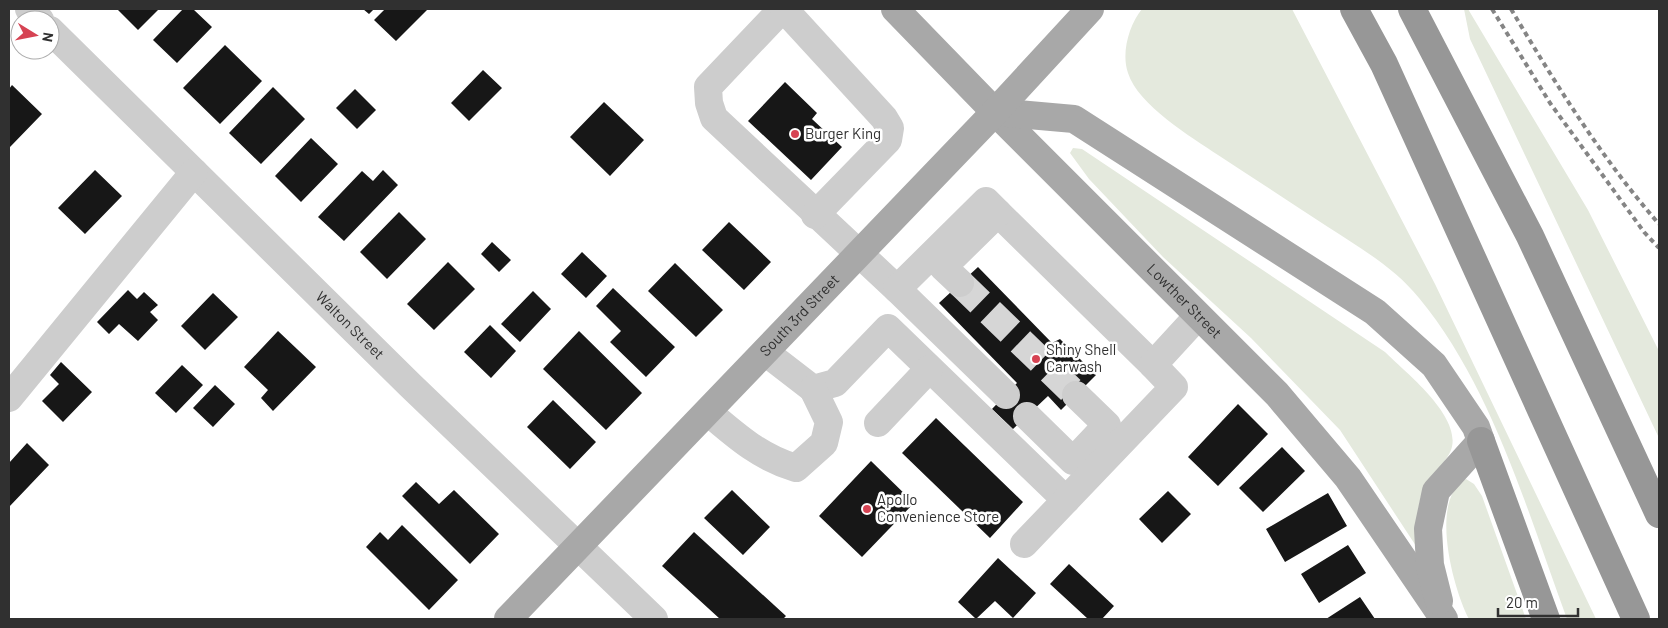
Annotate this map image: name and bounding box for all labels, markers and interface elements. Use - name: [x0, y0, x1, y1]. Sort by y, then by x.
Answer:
- north arrow: [10, 10, 60, 60]
- text: N: [39, 31, 57, 43]
- place label: Burger King: [805, 124, 881, 142]
- marker: Burger King: [789, 128, 801, 140]
- street label: Lowther Street: [1144, 259, 1226, 341]
- street label: South 3rd Street: [755, 270, 842, 359]
- street label: Walton Street: [312, 287, 389, 363]
- place label: Shiny Shell Carwash: [1046, 340, 1116, 375]
- marker: Shiny Shell Carwash: [1030, 353, 1042, 365]
- place label: Apollo Convenience Store: [877, 490, 999, 525]
- marker: Apollo Convenience Store: [861, 503, 873, 515]
- scale bar: [1498, 586, 1578, 618]
- text: 20 m: [1506, 593, 1538, 611]

